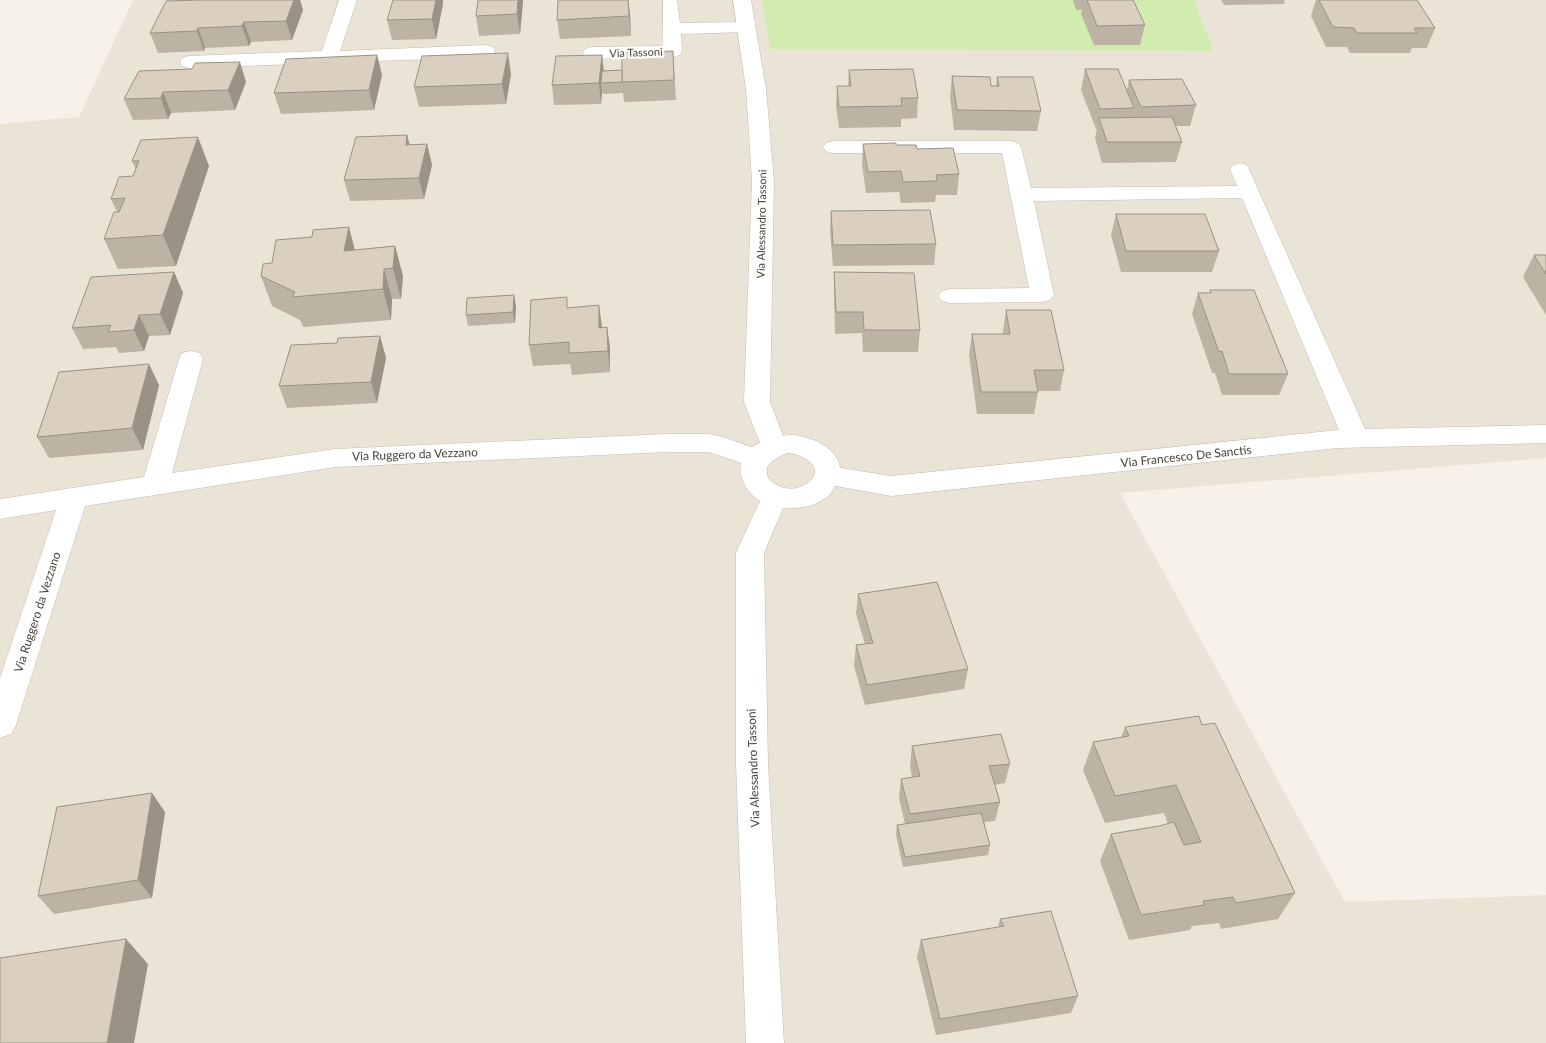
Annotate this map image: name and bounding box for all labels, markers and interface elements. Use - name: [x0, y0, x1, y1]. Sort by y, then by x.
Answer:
- street label: Via Tassoni: [609, 45, 663, 59]
- street label: Via Alessandro Tassoni: [754, 169, 768, 279]
- street label: Via Francesco De Sanctis: [1120, 442, 1252, 470]
- street label: Via Ruggero da Vezzano: [352, 444, 478, 464]
- street label: Via Ruggero da Vezzano: [10, 550, 64, 674]
- street label: Via Alessandro Tassoni: [743, 708, 763, 828]

